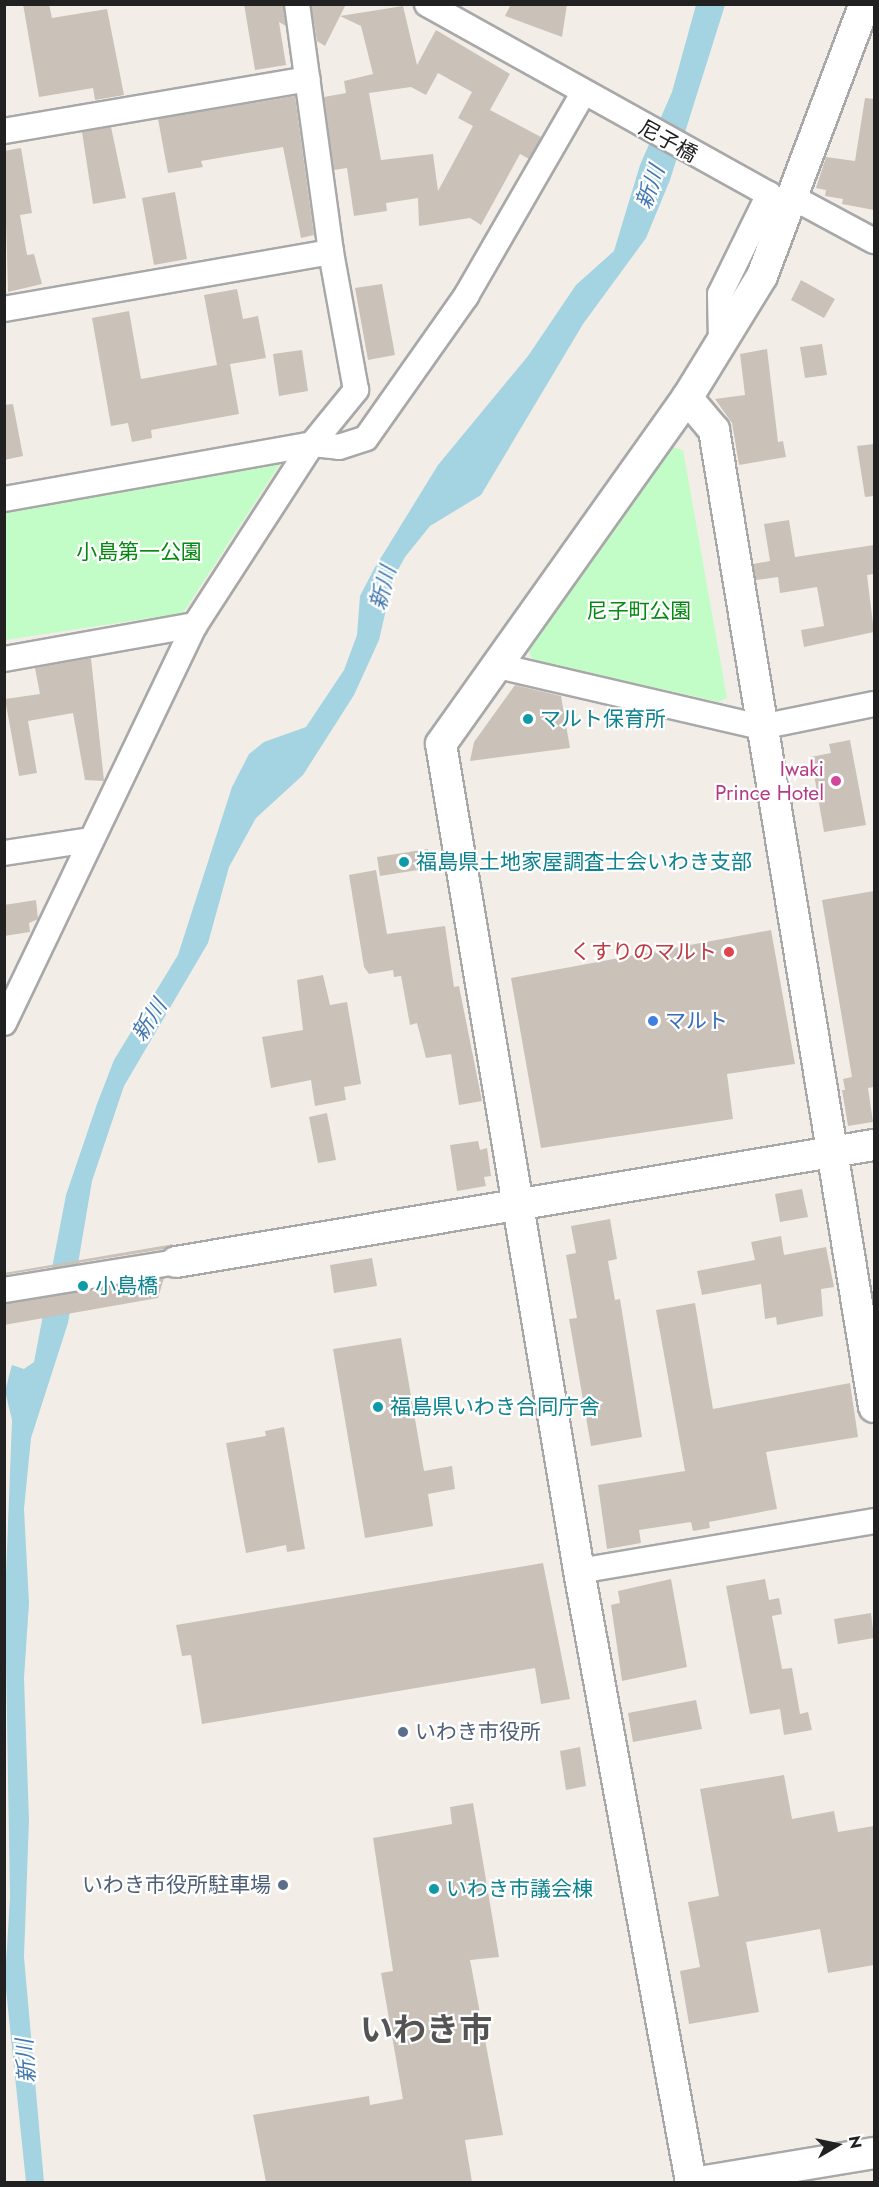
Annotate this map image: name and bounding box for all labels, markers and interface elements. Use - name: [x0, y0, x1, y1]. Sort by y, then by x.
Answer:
- street label: 尼子橋: [634, 115, 702, 167]
- water label: 新川: [630, 162, 670, 212]
- park label: 小島第一公園: [76, 539, 202, 565]
- water label: 新川: [365, 563, 401, 613]
- park label: 尼子町公園: [587, 598, 691, 624]
- place label: マルト保育所: [540, 706, 666, 732]
- marker: マルト保育所: [521, 712, 535, 726]
- place label: Iwaki Prince Hotel: [715, 756, 824, 806]
- marker: Iwaki Prince Hotel: [829, 774, 843, 788]
- place label: 福島県土地家屋調査士会いわき支部: [416, 849, 752, 875]
- marker: 福島県土地家屋調査士会いわき支部: [397, 855, 411, 869]
- place label: くすりのマルト: [570, 939, 717, 965]
- marker: くすりのマルト: [722, 945, 736, 959]
- water label: 新川: [126, 994, 172, 1046]
- place label: マルト: [665, 1008, 728, 1034]
- marker: マルト: [646, 1014, 660, 1028]
- place label: 小島橋: [95, 1273, 158, 1299]
- marker: 小島橋: [76, 1279, 90, 1293]
- place label: 福島県いわき合同庁舎: [390, 1394, 600, 1420]
- marker: 福島県いわき合同庁舎: [371, 1400, 385, 1414]
- place label: いわき市役所: [415, 1719, 541, 1745]
- marker: いわき市役所: [396, 1725, 410, 1739]
- place label: いわき市役所駐車場: [82, 1872, 271, 1898]
- place label: いわき市議会棟: [446, 1876, 593, 1902]
- marker: いわき市役所駐車場: [276, 1878, 290, 1892]
- marker: いわき市議会棟: [427, 1882, 441, 1896]
- district label: いわき市: [360, 2010, 492, 2050]
- water label: 新川: [11, 2038, 41, 2084]
- north arrow: [807, 2115, 867, 2175]
- text: N: [843, 2134, 868, 2150]

